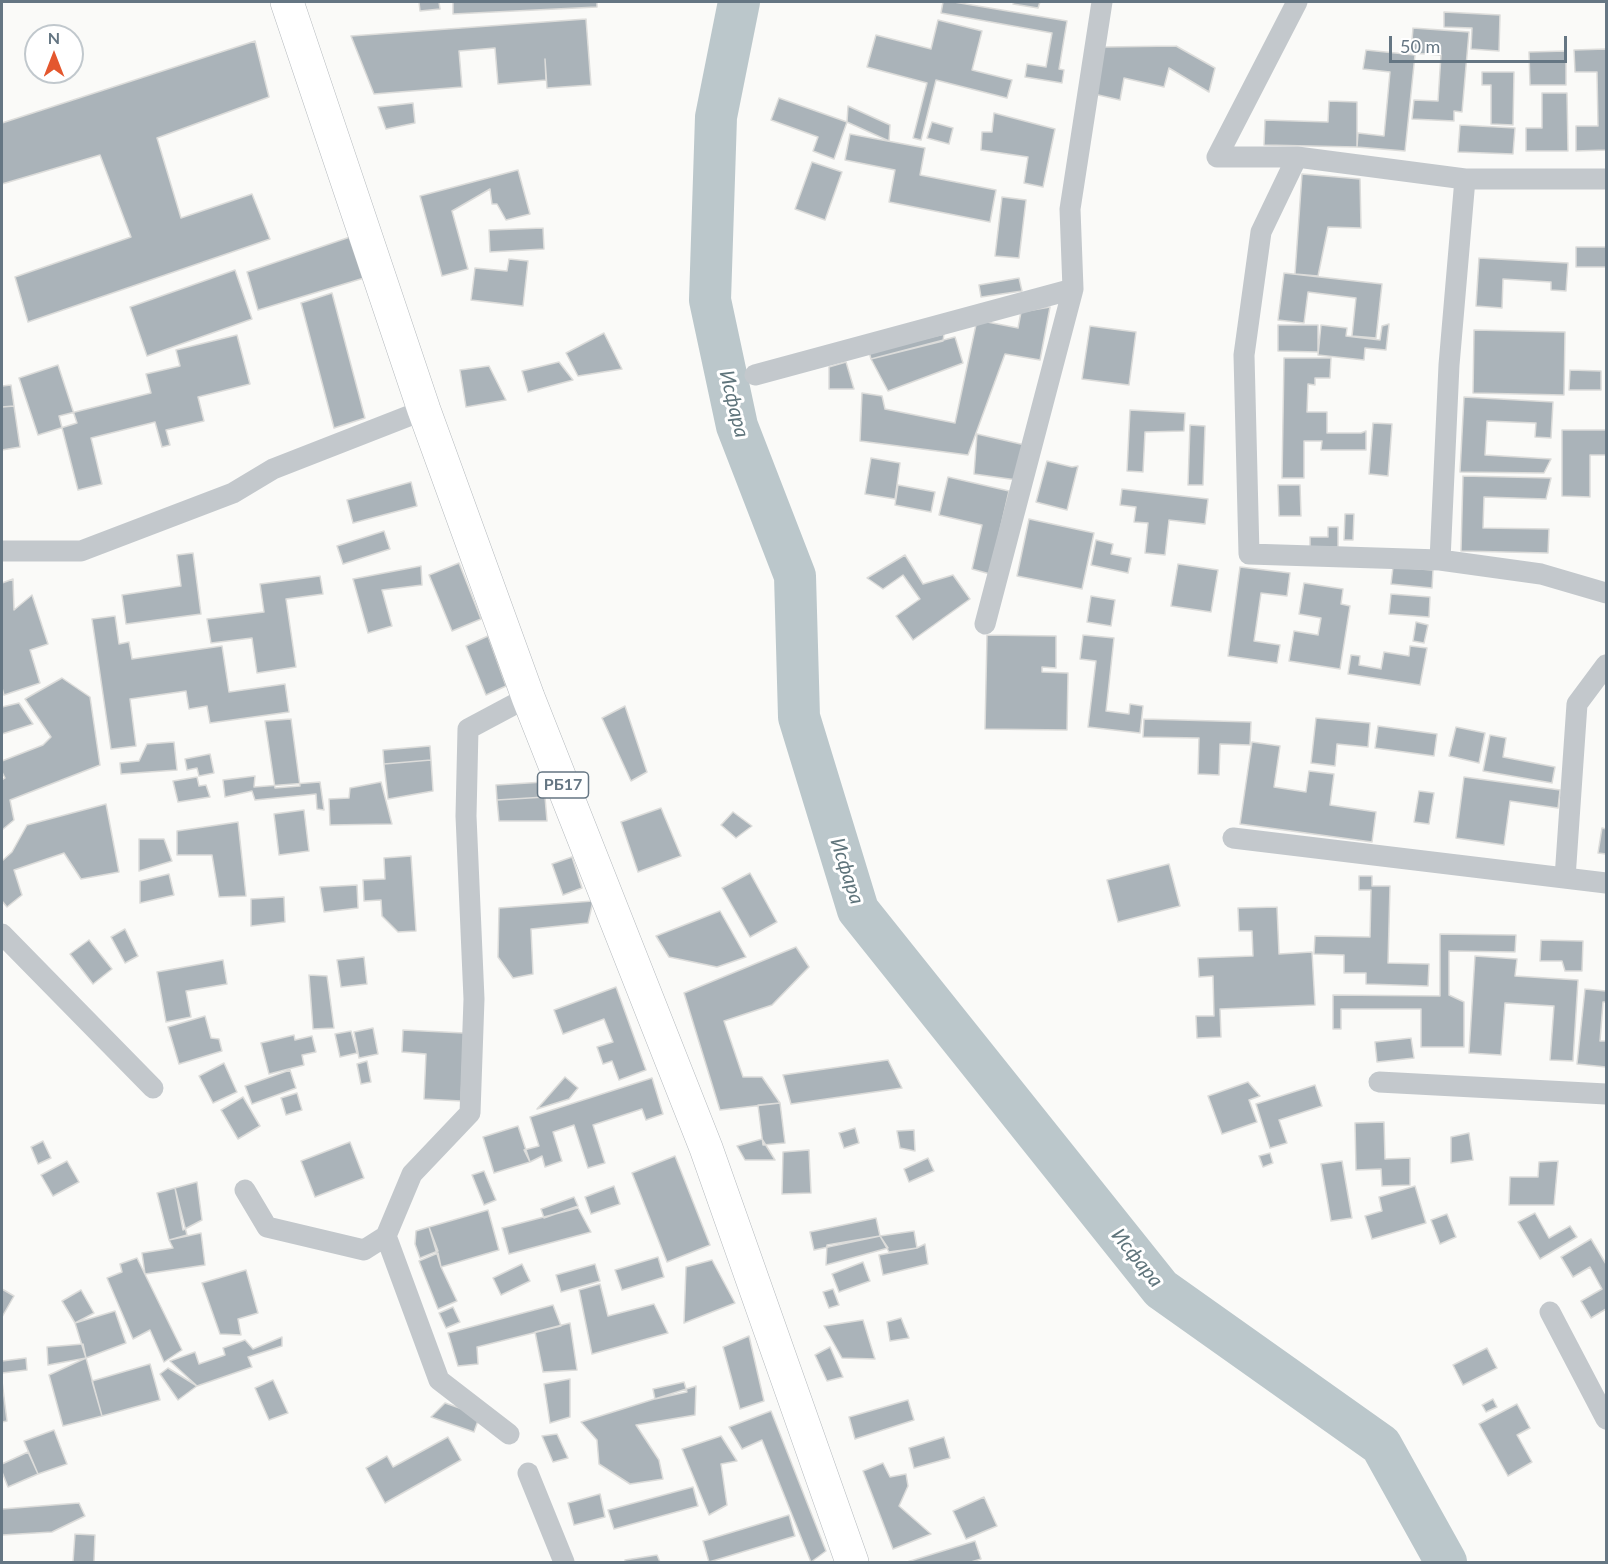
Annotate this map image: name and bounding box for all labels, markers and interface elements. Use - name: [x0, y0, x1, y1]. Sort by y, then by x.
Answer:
- north arrow: [24, 24, 84, 84]
- scale bar: [1392, 24, 1570, 62]
- text: N: [48, 28, 60, 47]
- text: 50 m: [1400, 35, 1440, 57]
- water label: Исфара: [714, 368, 754, 440]
- road number: РБ17: [538, 772, 588, 798]
- water label: Исфара: [825, 835, 869, 907]
- water label: Исфара: [1106, 1224, 1168, 1292]

